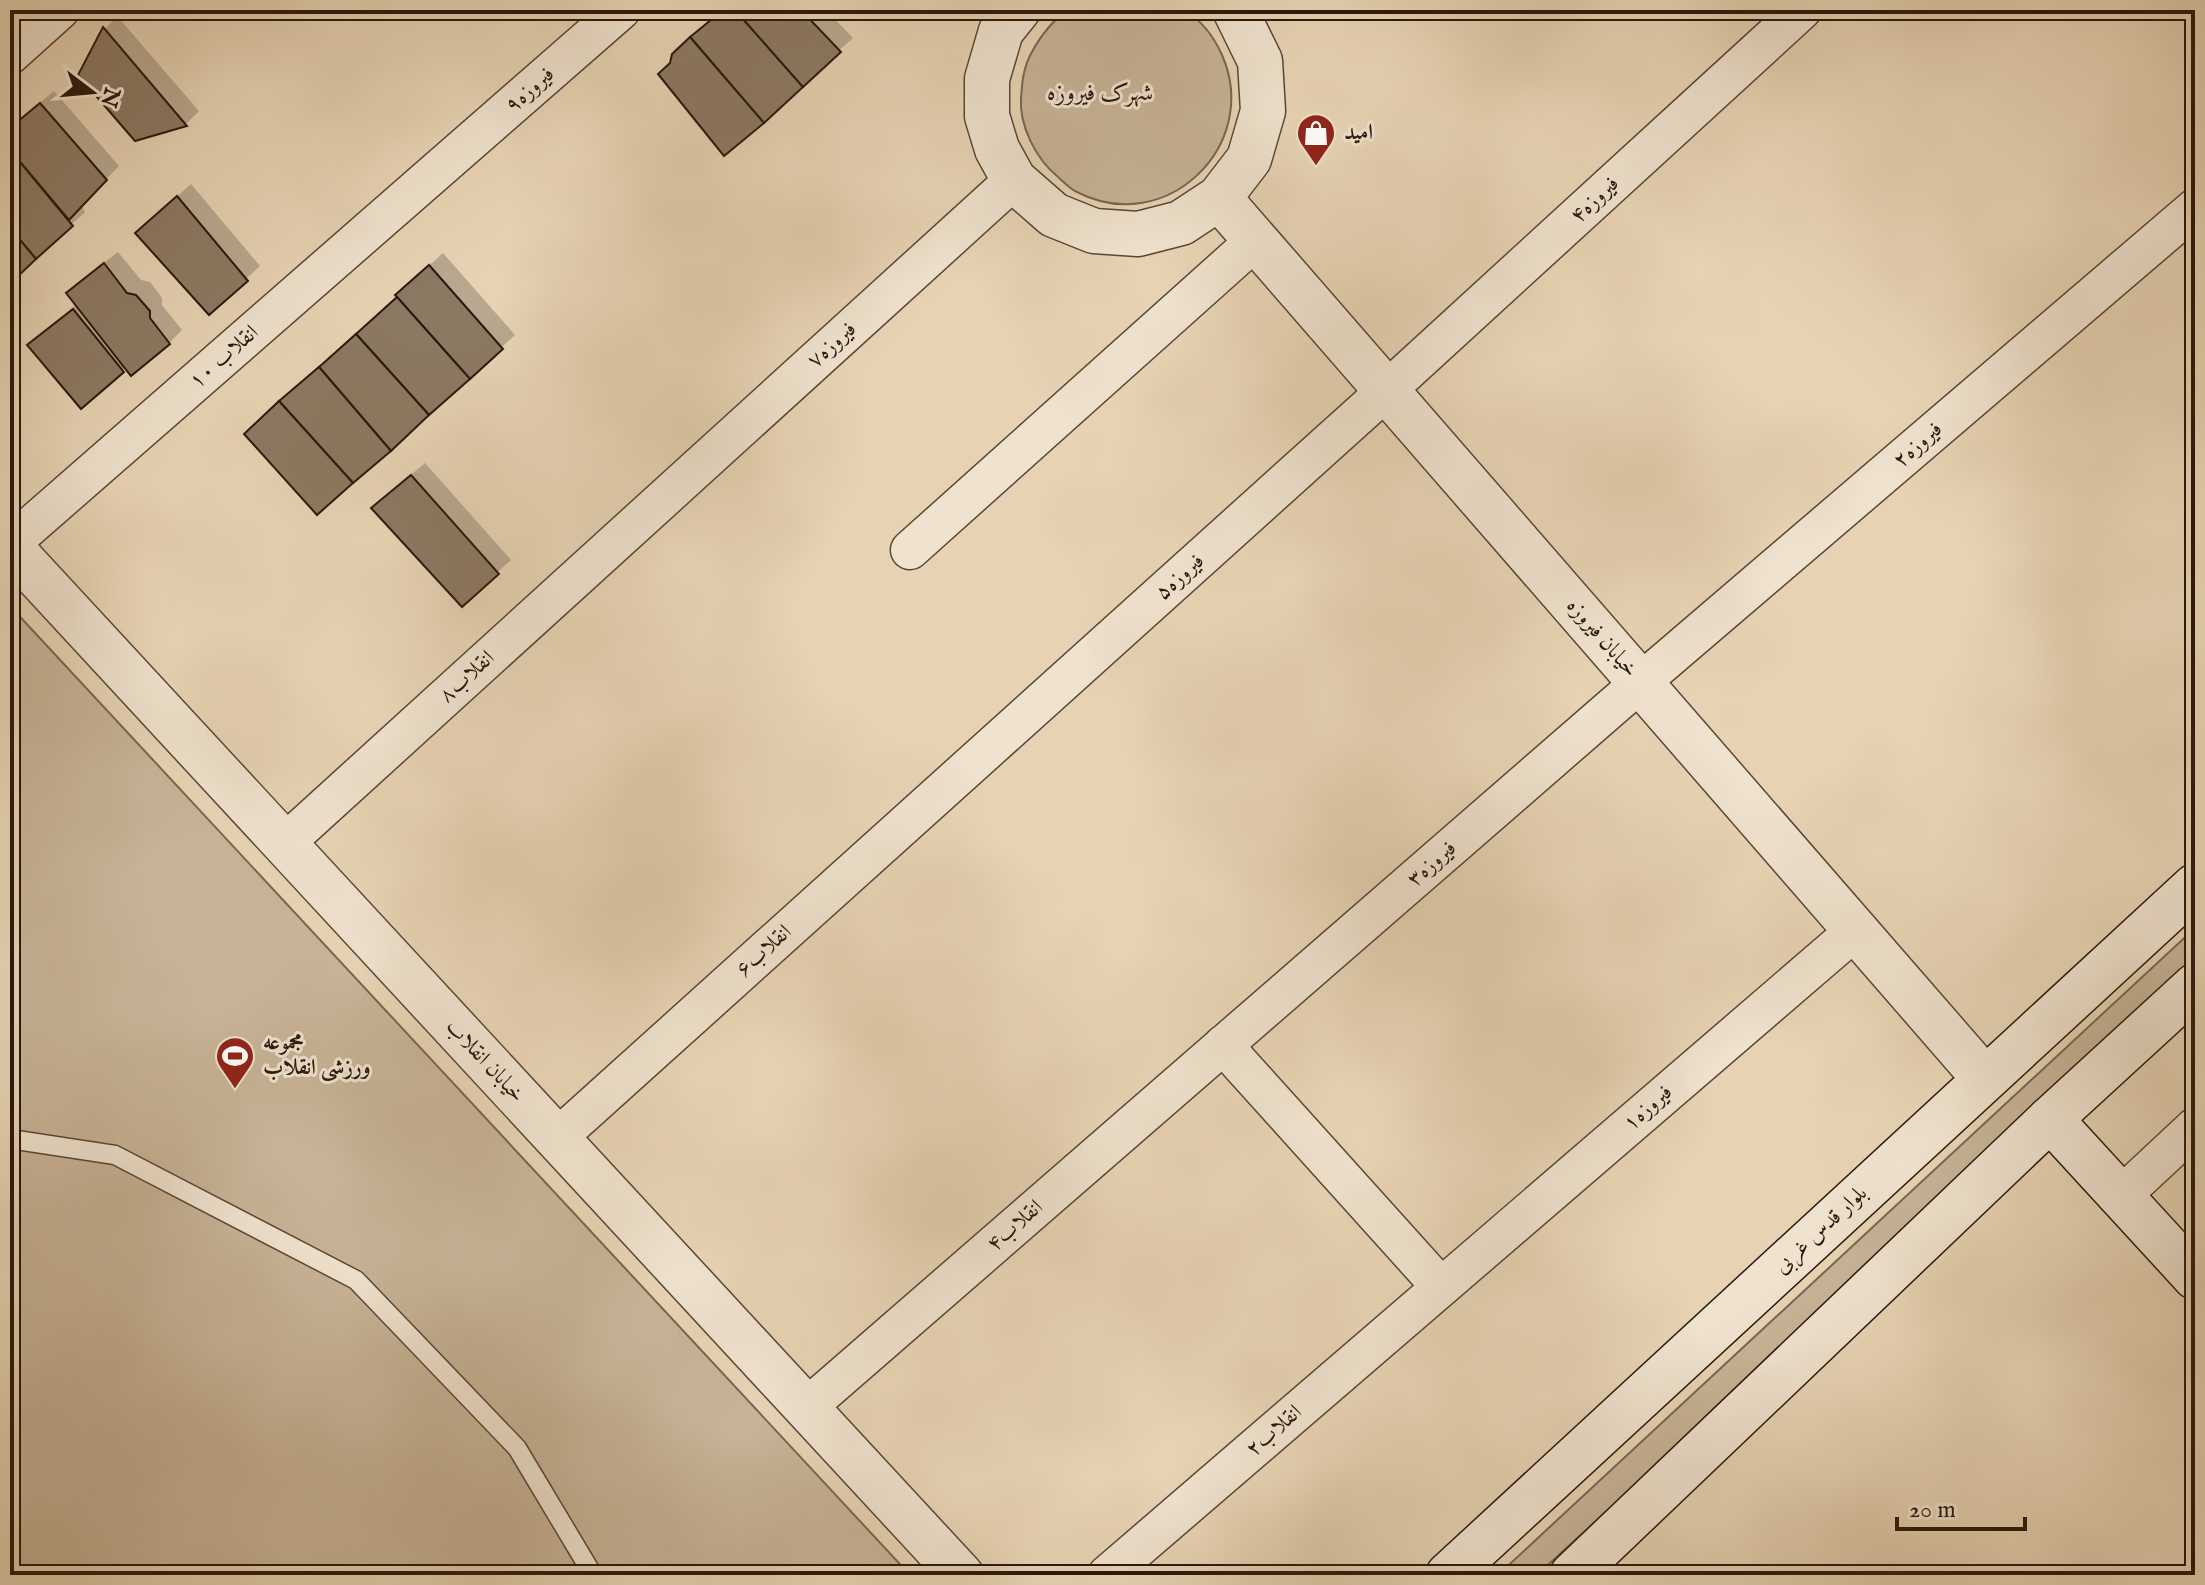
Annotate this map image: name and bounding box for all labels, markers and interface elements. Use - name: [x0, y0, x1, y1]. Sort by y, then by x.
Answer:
- north arrow: [52, 52, 132, 132]
- street label: فیروزه۹: [499, 61, 561, 119]
- district label: شهرک فیروزه: [1047, 78, 1153, 109]
- text: N: [93, 83, 126, 110]
- shop icon: امید: [1295, 112, 1337, 167]
- place label: امید: [1344, 119, 1373, 147]
- street label: فیروزه۴: [1565, 170, 1625, 230]
- street label: فیروزه۷: [801, 315, 863, 375]
- street label: انقلاب ۱۰: [183, 319, 265, 395]
- street label: فیروزه۲: [1887, 416, 1949, 474]
- street label: فیروزه۵: [1149, 547, 1211, 607]
- street label: خیابان فیروزه: [1560, 593, 1644, 683]
- street label: انقلاب۸: [433, 645, 501, 709]
- street label: فیروزه۳: [1401, 835, 1463, 893]
- street label: انقلاب۶: [730, 919, 798, 983]
- street label: خیابان انقلاب: [439, 1013, 531, 1109]
- place label: مجموعه ورزشی انقلاب: [263, 1029, 371, 1082]
- sports icon: مجموعه ورزشی انقلاب: [214, 1035, 256, 1090]
- street label: فیروزه۱: [1617, 1079, 1679, 1137]
- street label: بلوار قدس غربی: [1768, 1180, 1874, 1281]
- street label: انقلاب۴: [981, 1194, 1049, 1258]
- street label: انقلاب۲: [1240, 1399, 1308, 1463]
- scale bar: [1897, 1481, 2025, 1531]
- text: 20 m: [1909, 1495, 1956, 1526]

